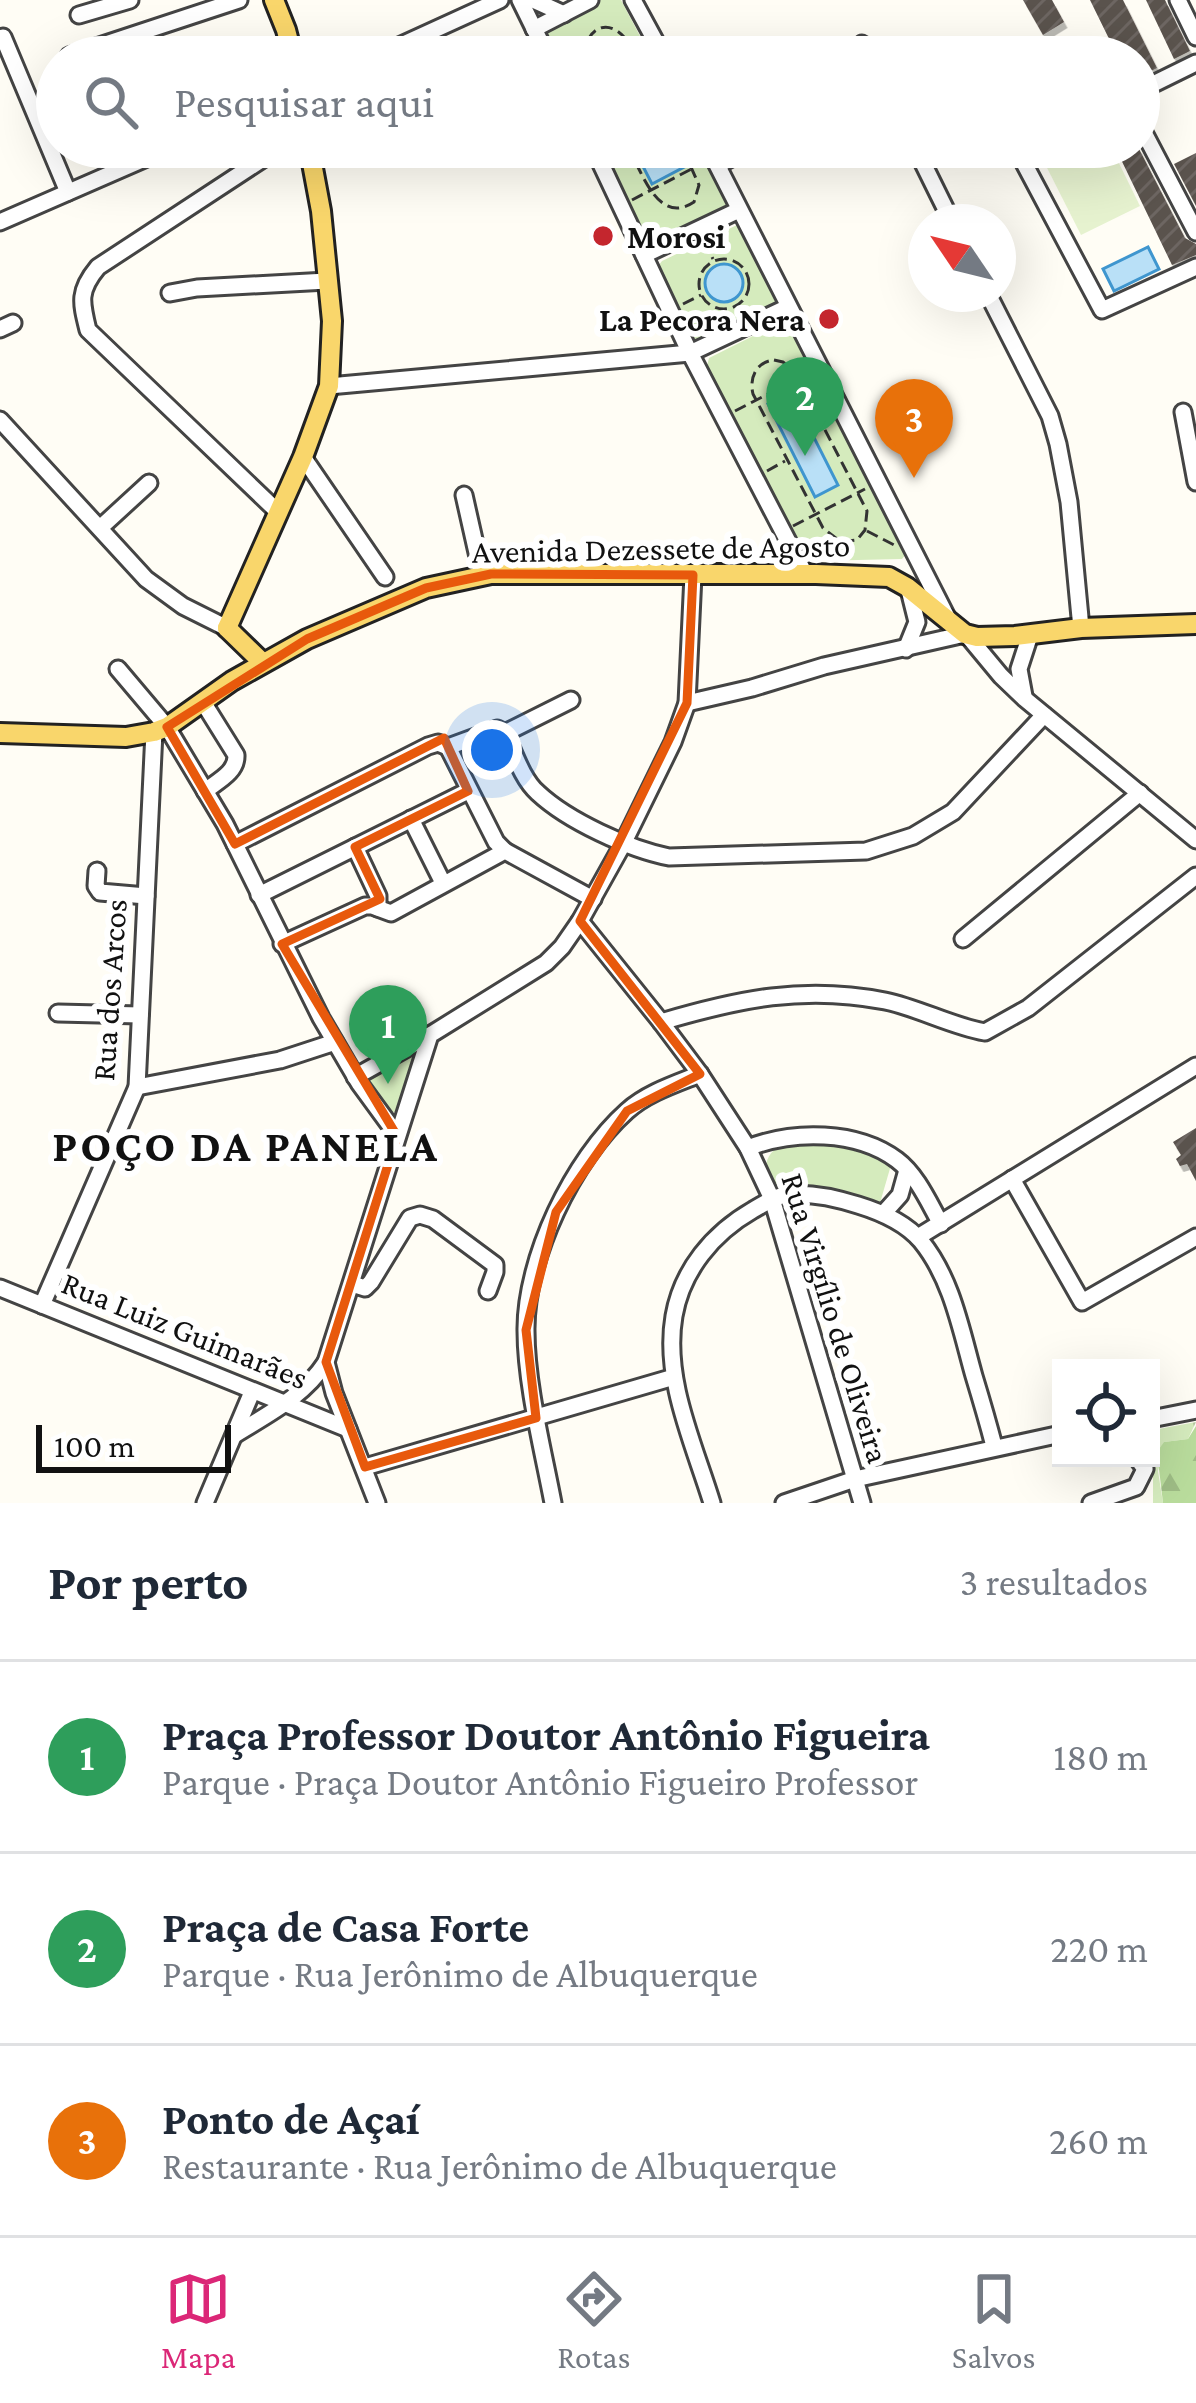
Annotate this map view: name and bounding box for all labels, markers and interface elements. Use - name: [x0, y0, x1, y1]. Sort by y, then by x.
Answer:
- search box: [36, 36, 1160, 168]
- icon: search: [78, 69, 144, 135]
- text: Pesquisar aqui: [174, 77, 434, 127]
- north arrow: [908, 204, 1016, 312]
- place label: Morosi: [627, 218, 726, 255]
- marker: Morosi: [590, 223, 616, 249]
- place label: La Pecora Nera: [599, 301, 805, 338]
- marker: La Pecora Nera: [816, 306, 842, 332]
- pin: 2: [766, 357, 844, 456]
- pin: 3: [875, 379, 953, 478]
- street label: Avenida Dezessete de Agosto: [472, 526, 850, 570]
- your location: [462, 720, 522, 780]
- street label: Rua dos Arcos: [84, 898, 134, 1082]
- pin: 1: [349, 985, 427, 1084]
- district label: POÇO DA PANELA: [52, 1121, 440, 1171]
- street label: Rua Virgílio de Oliveira: [774, 1169, 898, 1467]
- street label: Rua Luiz Guimarães: [57, 1264, 313, 1396]
- map controls: [1052, 1359, 1160, 1467]
- button: locate: [1052, 1359, 1160, 1467]
- scale bar: [36, 1419, 231, 1472]
- text: 100 m: [54, 1427, 135, 1464]
- text: Por perto: [48, 1553, 249, 1610]
- text: 3 resultados: [960, 1560, 1148, 1603]
- text: Praça Professor Doutor Antônio Figueira: [162, 1710, 930, 1760]
- text: 1: [80, 1735, 94, 1778]
- text: 180 m: [1053, 1735, 1148, 1778]
- text: Parque · Praça Doutor Antônio Figueiro Professor: [162, 1760, 918, 1803]
- text: Praça de Casa Forte: [162, 1902, 529, 1952]
- text: 2: [77, 1927, 97, 1970]
- text: 220 m: [1050, 1927, 1148, 1970]
- text: Parque · Rua Jerônimo de Albuquerque: [162, 1952, 758, 1995]
- text: Ponto de Açaí: [162, 2094, 419, 2144]
- text: 3: [77, 2119, 97, 2162]
- text: 260 m: [1049, 2119, 1148, 2162]
- text: Restaurante · Rua Jerônimo de Albuquerque: [162, 2144, 837, 2187]
- tab: Mapa: [161, 2266, 236, 2375]
- tab: Rotas: [557, 2266, 630, 2375]
- tab: Salvos: [952, 2266, 1035, 2375]

